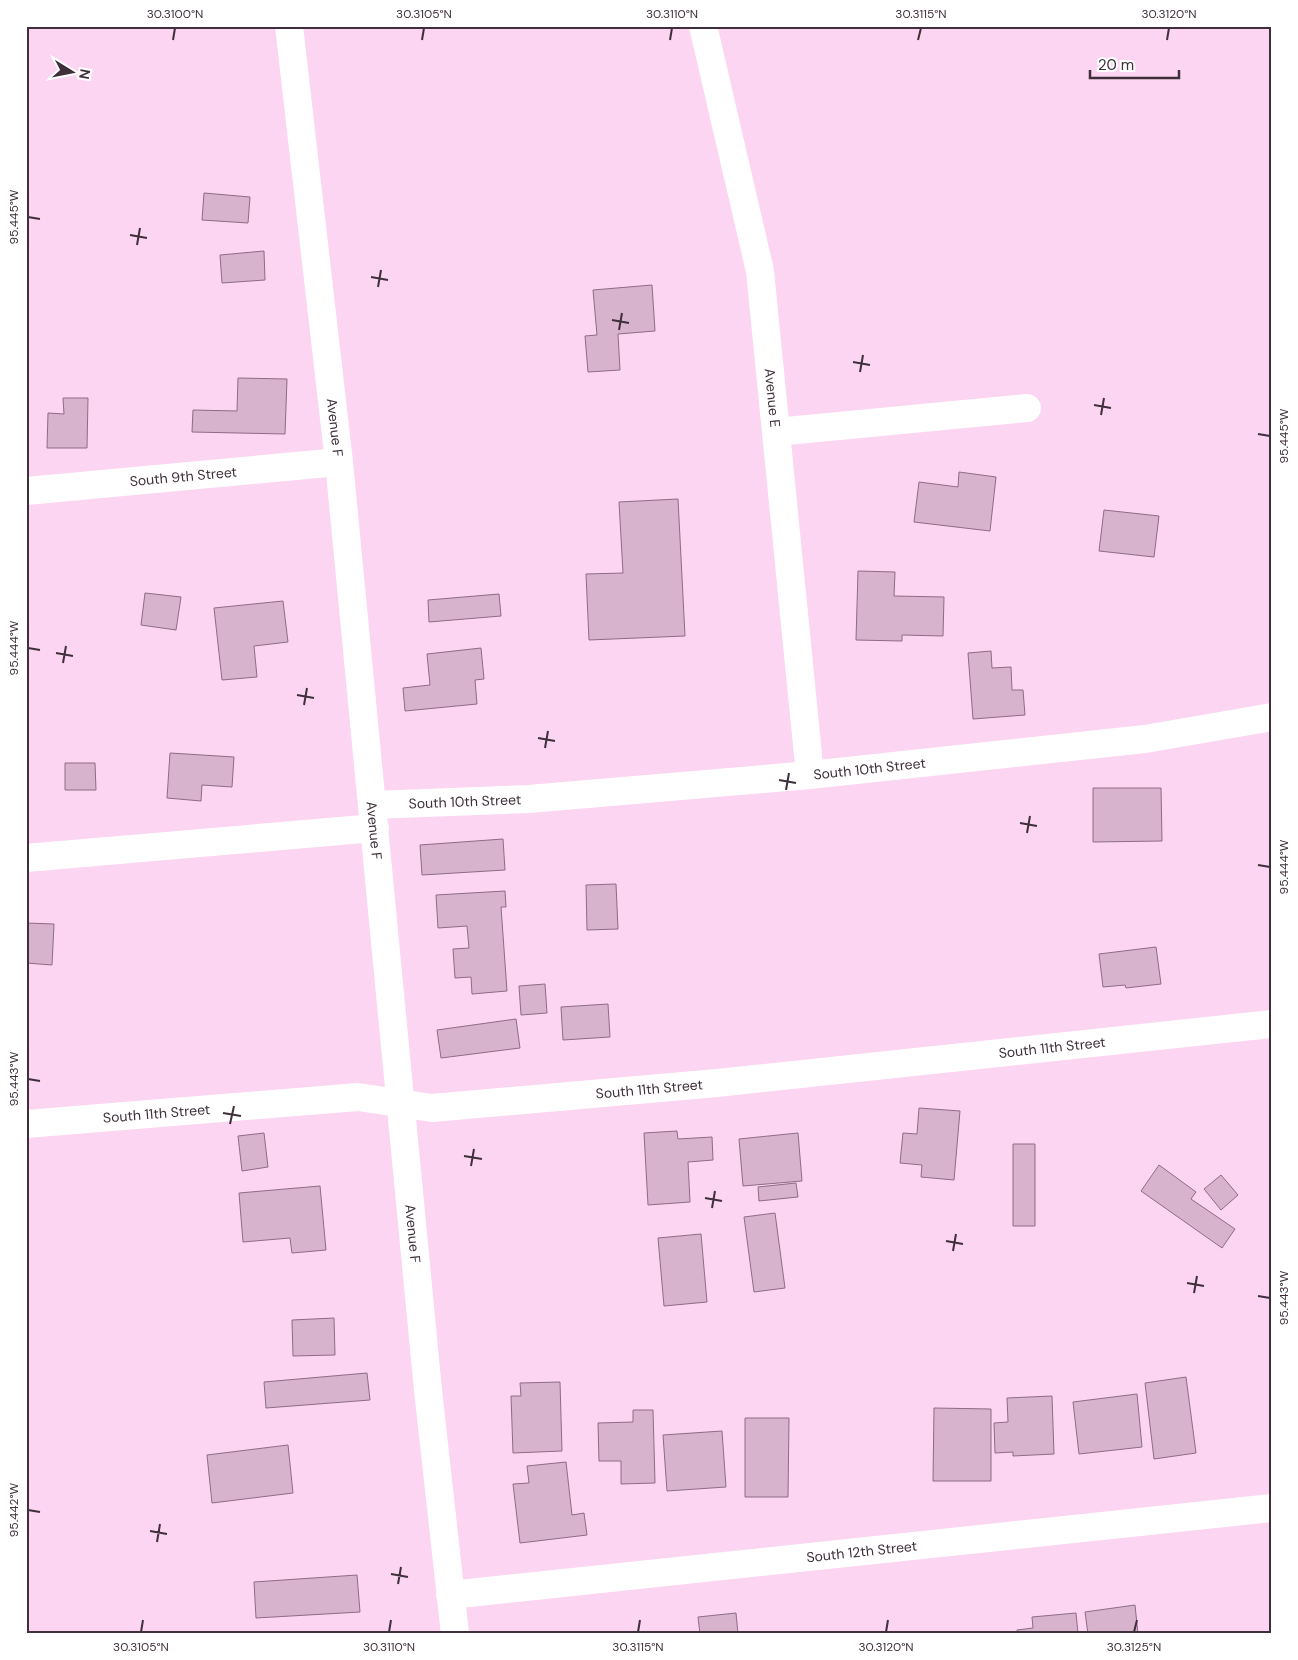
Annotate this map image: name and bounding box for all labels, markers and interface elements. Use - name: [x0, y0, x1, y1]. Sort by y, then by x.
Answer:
- text: 30.3100°N: [147, 6, 203, 22]
- text: 30.3105°N: [396, 6, 452, 22]
- text: 30.3110°N: [646, 6, 698, 22]
- text: 30.3115°N: [895, 6, 947, 22]
- text: 30.3120°N: [1141, 6, 1197, 22]
- north arrow: [48, 48, 98, 98]
- scale bar: [1090, 48, 1179, 80]
- text: 20 m: [1098, 55, 1134, 75]
- text: N: [75, 68, 95, 81]
- text: 95.445°W: [6, 189, 22, 244]
- street label: Avenue E: [761, 367, 784, 428]
- street label: Avenue F: [323, 397, 347, 458]
- text: 95.445°W: [1276, 408, 1292, 463]
- street label: South 9th Street: [129, 462, 238, 490]
- text: 95.444°W: [6, 620, 22, 675]
- street label: South 10th Street: [813, 754, 927, 784]
- street label: South 10th Street: [408, 790, 522, 813]
- street label: Avenue F: [363, 800, 386, 861]
- text: 95.444°W: [1276, 839, 1292, 894]
- street label: South 11th Street: [998, 1033, 1107, 1062]
- text: 95.443°W: [6, 1051, 22, 1106]
- street label: South 11th Street: [595, 1075, 704, 1103]
- street label: South 11th Street: [102, 1100, 211, 1127]
- street label: Avenue F: [401, 1203, 425, 1264]
- text: 95.443°W: [1276, 1270, 1292, 1325]
- text: 95.442°W: [6, 1482, 22, 1537]
- street label: South 12th Street: [805, 1537, 918, 1566]
- text: 30.3105°N: [113, 1639, 169, 1655]
- text: 30.3110°N: [363, 1639, 415, 1655]
- text: 30.3115°N: [612, 1639, 664, 1655]
- text: 30.3120°N: [858, 1639, 914, 1655]
- text: 30.3125°N: [1107, 1639, 1161, 1655]

